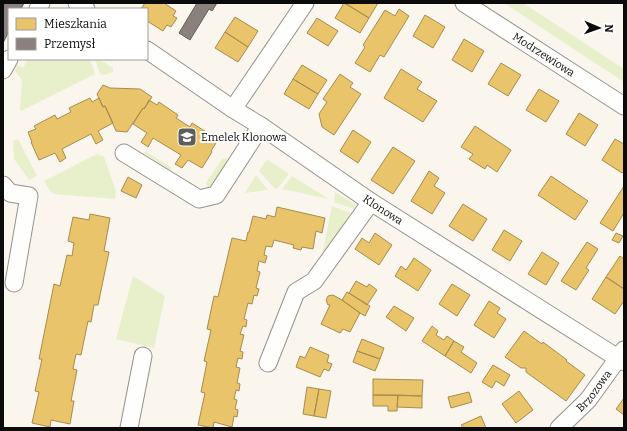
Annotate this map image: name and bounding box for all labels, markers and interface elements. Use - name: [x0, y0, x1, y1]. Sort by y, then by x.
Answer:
- legend: [8, 8, 148, 60]
- north arrow: [579, 8, 619, 48]
- text: Mieszkania: [44, 17, 107, 31]
- text: N: [602, 24, 615, 33]
- street label: Modrzewiowa: [510, 30, 577, 80]
- text: Przemysł: [44, 37, 96, 51]
- school or university icon: Emelek Klonowa: [176, 126, 198, 148]
- place label: Emelek Klonowa: [201, 131, 287, 144]
- street label: Klonowa: [360, 192, 405, 228]
- street label: Brzozowa: [574, 368, 614, 415]

